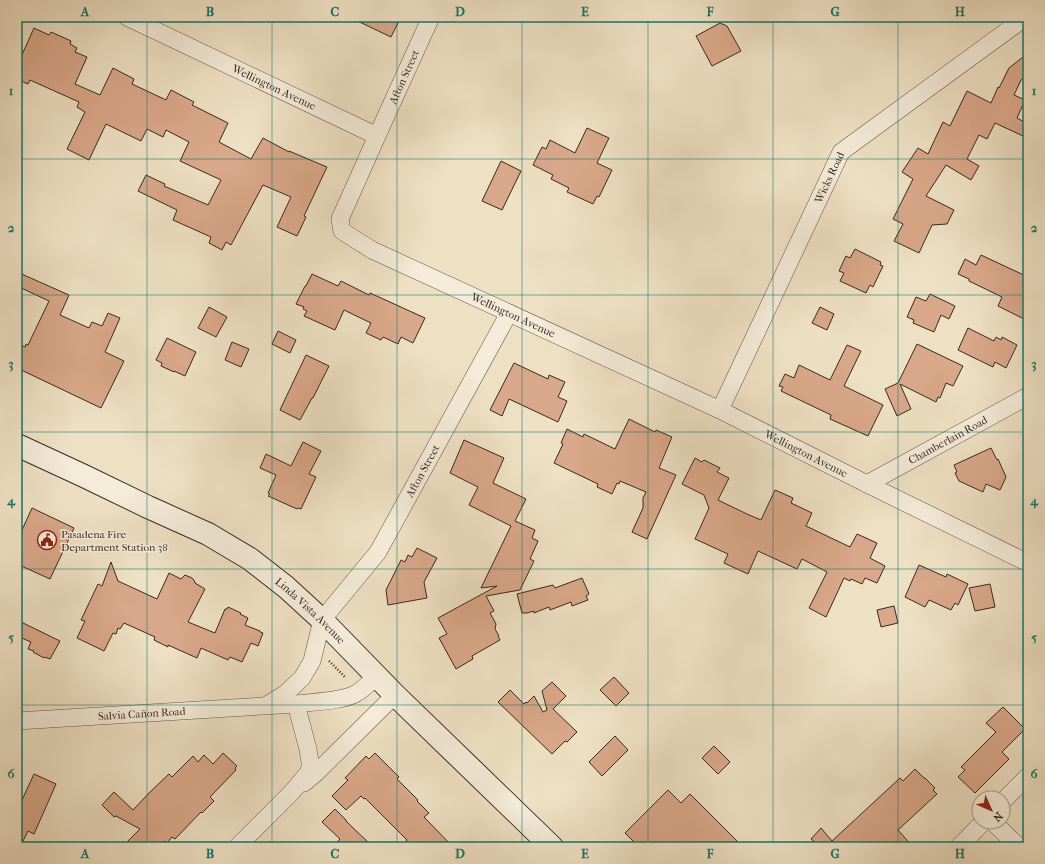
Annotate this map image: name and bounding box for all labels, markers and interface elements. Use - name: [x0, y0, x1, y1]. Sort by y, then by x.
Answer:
- text: A: [80, 4, 90, 19]
- text: B: [206, 4, 215, 19]
- text: C: [331, 4, 340, 19]
- text: D: [455, 4, 465, 19]
- text: E: [581, 4, 589, 19]
- text: F: [706, 4, 714, 19]
- text: G: [830, 4, 840, 19]
- text: H: [955, 4, 966, 19]
- street label: Afton Street: [386, 48, 422, 107]
- street label: Wellington Avenue: [229, 61, 319, 113]
- text: 1: [9, 83, 14, 98]
- text: 1: [1032, 83, 1037, 98]
- street label: Wicks Road: [811, 149, 847, 206]
- text: 2: [8, 220, 15, 235]
- text: 2: [1031, 220, 1038, 235]
- street label: Wellington Avenue: [468, 290, 558, 340]
- text: 3: [8, 356, 14, 372]
- text: 3: [1031, 356, 1037, 372]
- street label: Chamberlain Road: [906, 413, 990, 467]
- street label: Wellington Avenue: [762, 427, 850, 480]
- street label: Afton Street: [402, 442, 442, 500]
- text: 4: [6, 493, 16, 509]
- text: 4: [1029, 493, 1039, 509]
- place label: Pasadena Fire Department Station 38: [61, 528, 168, 554]
- public building icon: Pasadena Fire Department Station 38: [36, 529, 58, 551]
- street label: Linda Vista Avenue: [273, 575, 348, 647]
- text: 5: [8, 630, 14, 645]
- text: 5: [1031, 630, 1037, 645]
- street label: Salvia Cañon Road: [98, 704, 187, 723]
- text: 6: [7, 766, 15, 781]
- text: 6: [1030, 766, 1038, 781]
- north arrow: [971, 790, 1011, 830]
- text: N: [990, 809, 1005, 825]
- text: A: [80, 846, 90, 861]
- text: B: [206, 846, 215, 861]
- text: C: [331, 846, 340, 861]
- text: D: [455, 846, 465, 861]
- text: E: [581, 846, 589, 861]
- text: F: [706, 846, 714, 861]
- text: G: [830, 846, 840, 861]
- text: H: [955, 846, 966, 861]

